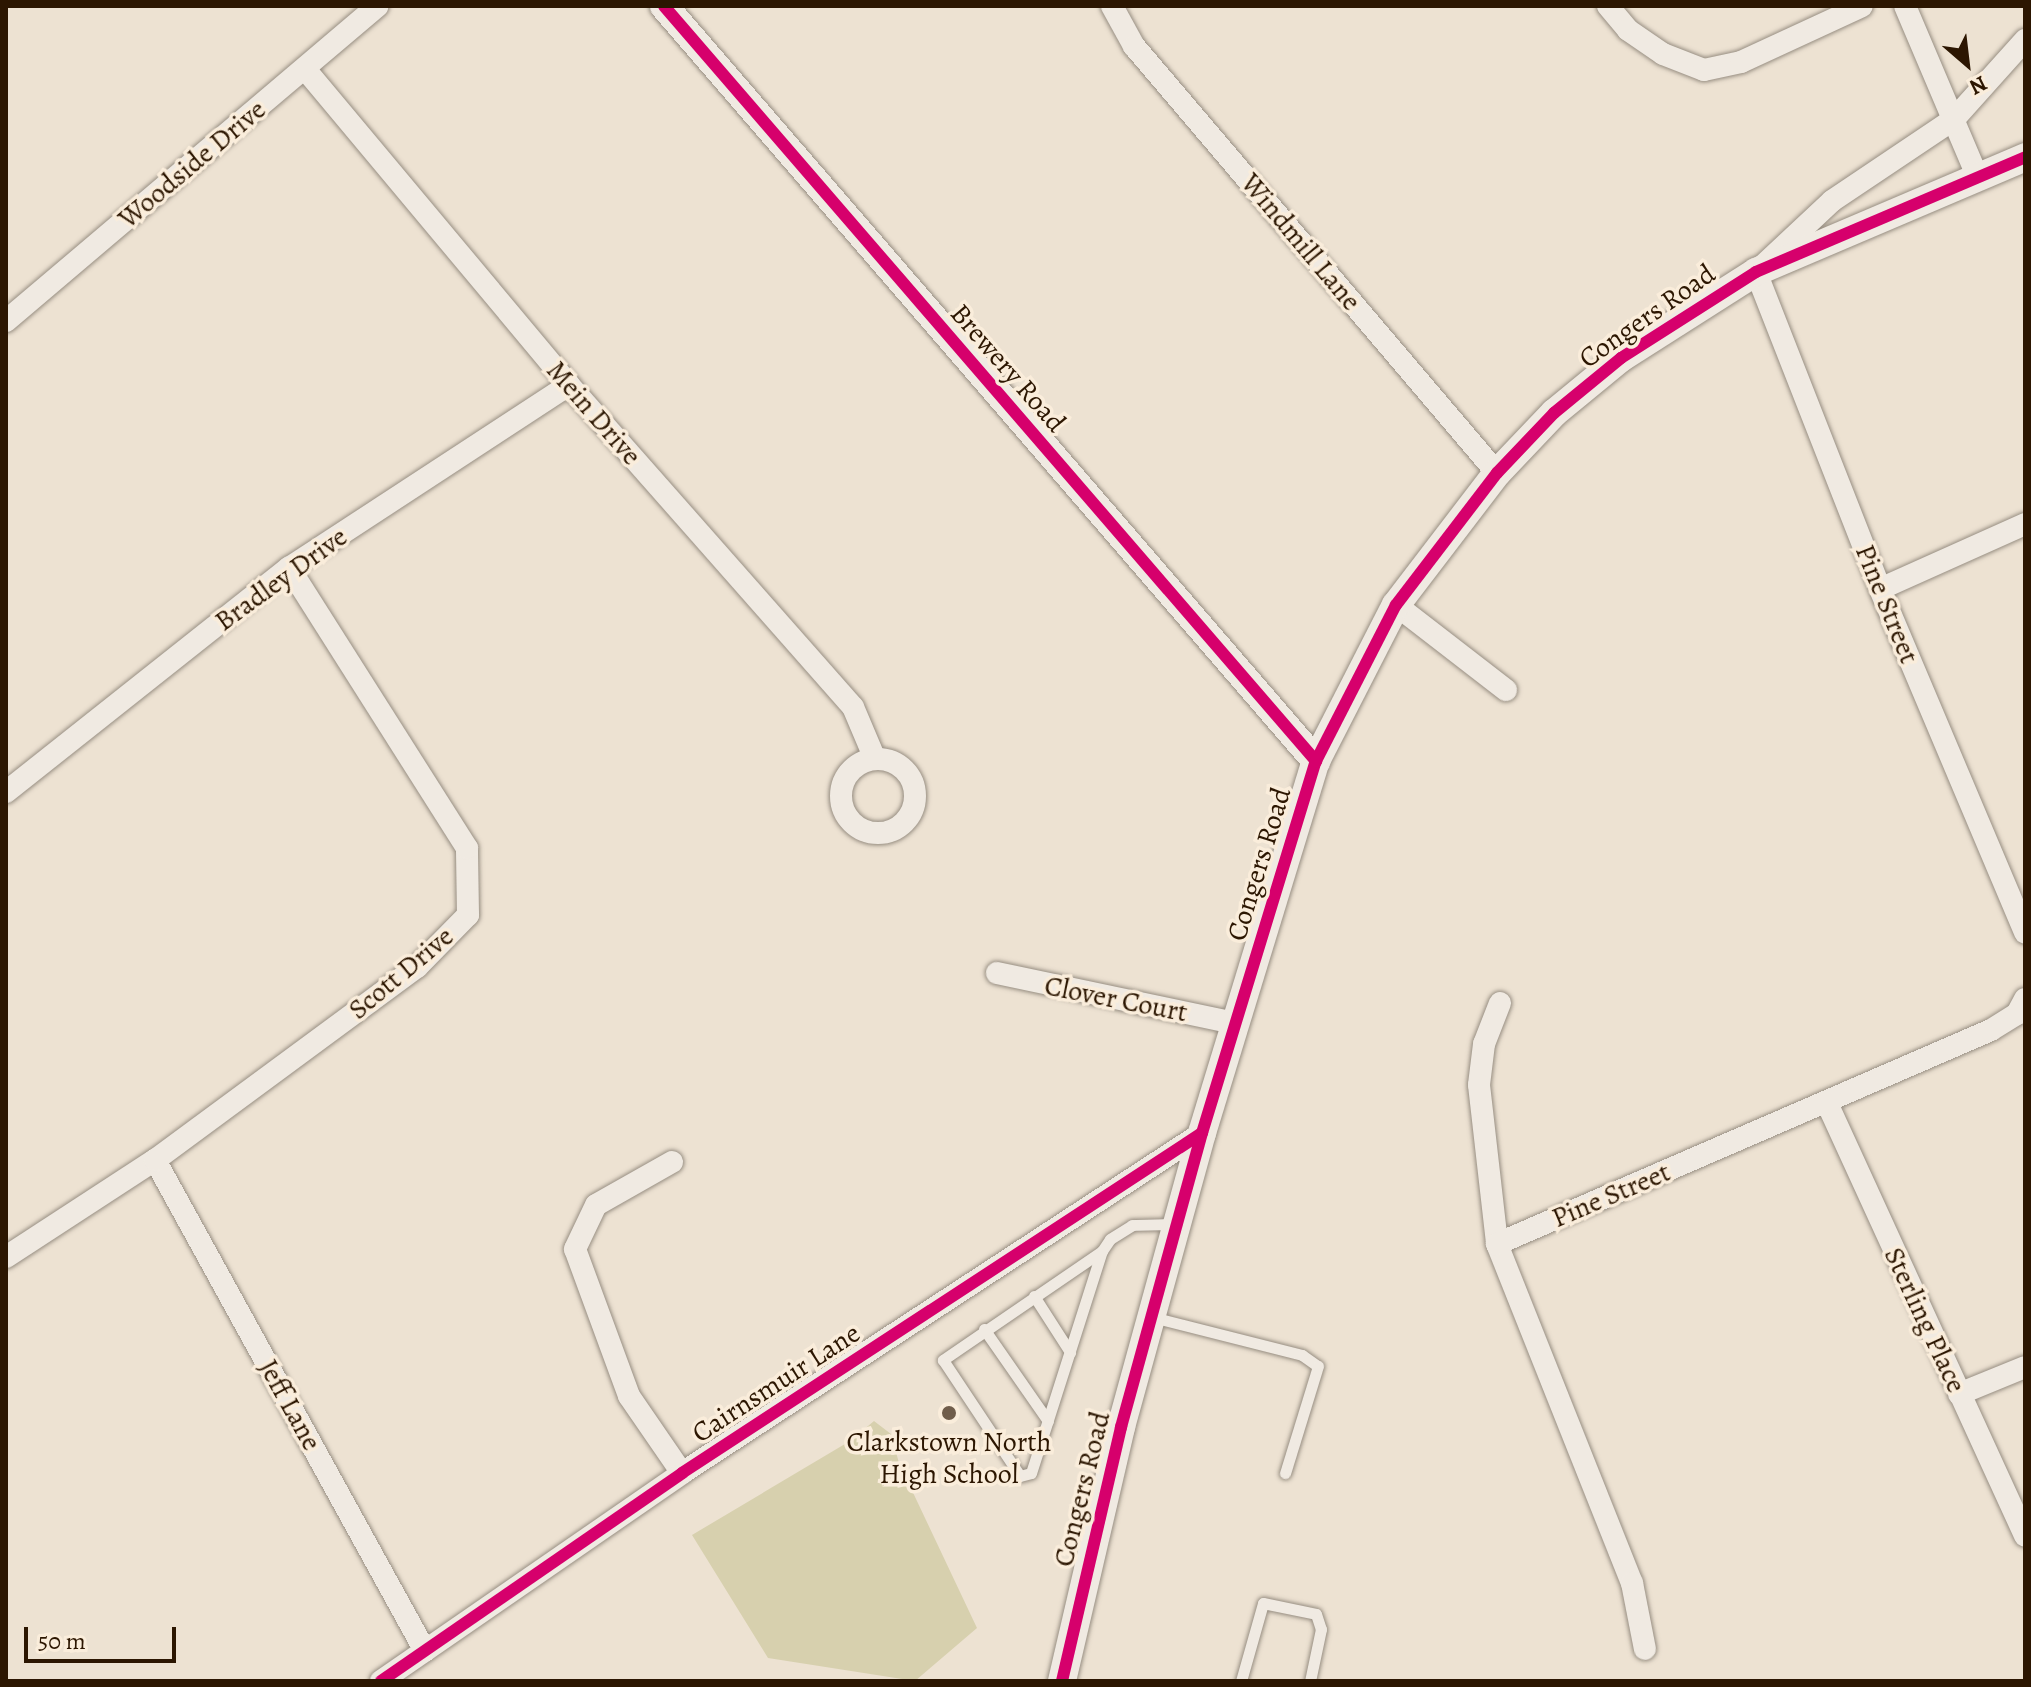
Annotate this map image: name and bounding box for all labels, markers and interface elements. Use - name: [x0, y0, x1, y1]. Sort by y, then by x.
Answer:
- north arrow: [1927, 24, 2007, 104]
- text: N: [1964, 68, 1992, 102]
- street label: Woodside Drive: [111, 93, 273, 235]
- street label: Windmill Lane: [1234, 167, 1368, 317]
- street label: Congers Road: [1572, 257, 1722, 375]
- street label: Brewery Road: [943, 297, 1073, 439]
- street label: Mein Drive: [540, 354, 648, 472]
- street label: Bradley Drive: [208, 520, 354, 638]
- street label: Pine Street: [1848, 540, 1926, 668]
- street label: Congers Road: [1220, 783, 1298, 945]
- street label: Scott Drive: [342, 919, 460, 1027]
- street label: Clover Court: [1042, 969, 1190, 1029]
- street label: Pine Street: [1547, 1155, 1675, 1235]
- street label: Sterling Place: [1877, 1242, 1973, 1398]
- street label: Cairnsmuir Lane: [686, 1316, 866, 1450]
- street label: Jeff Lane: [251, 1354, 329, 1456]
- marker: Clarkstown North High School: [940, 1404, 958, 1422]
- street label: Congers Road: [1047, 1408, 1117, 1570]
- place label: Clarkstown North High School: [846, 1425, 1052, 1491]
- scale bar: [28, 1611, 180, 1661]
- text: 50 m: [38, 1625, 86, 1657]

